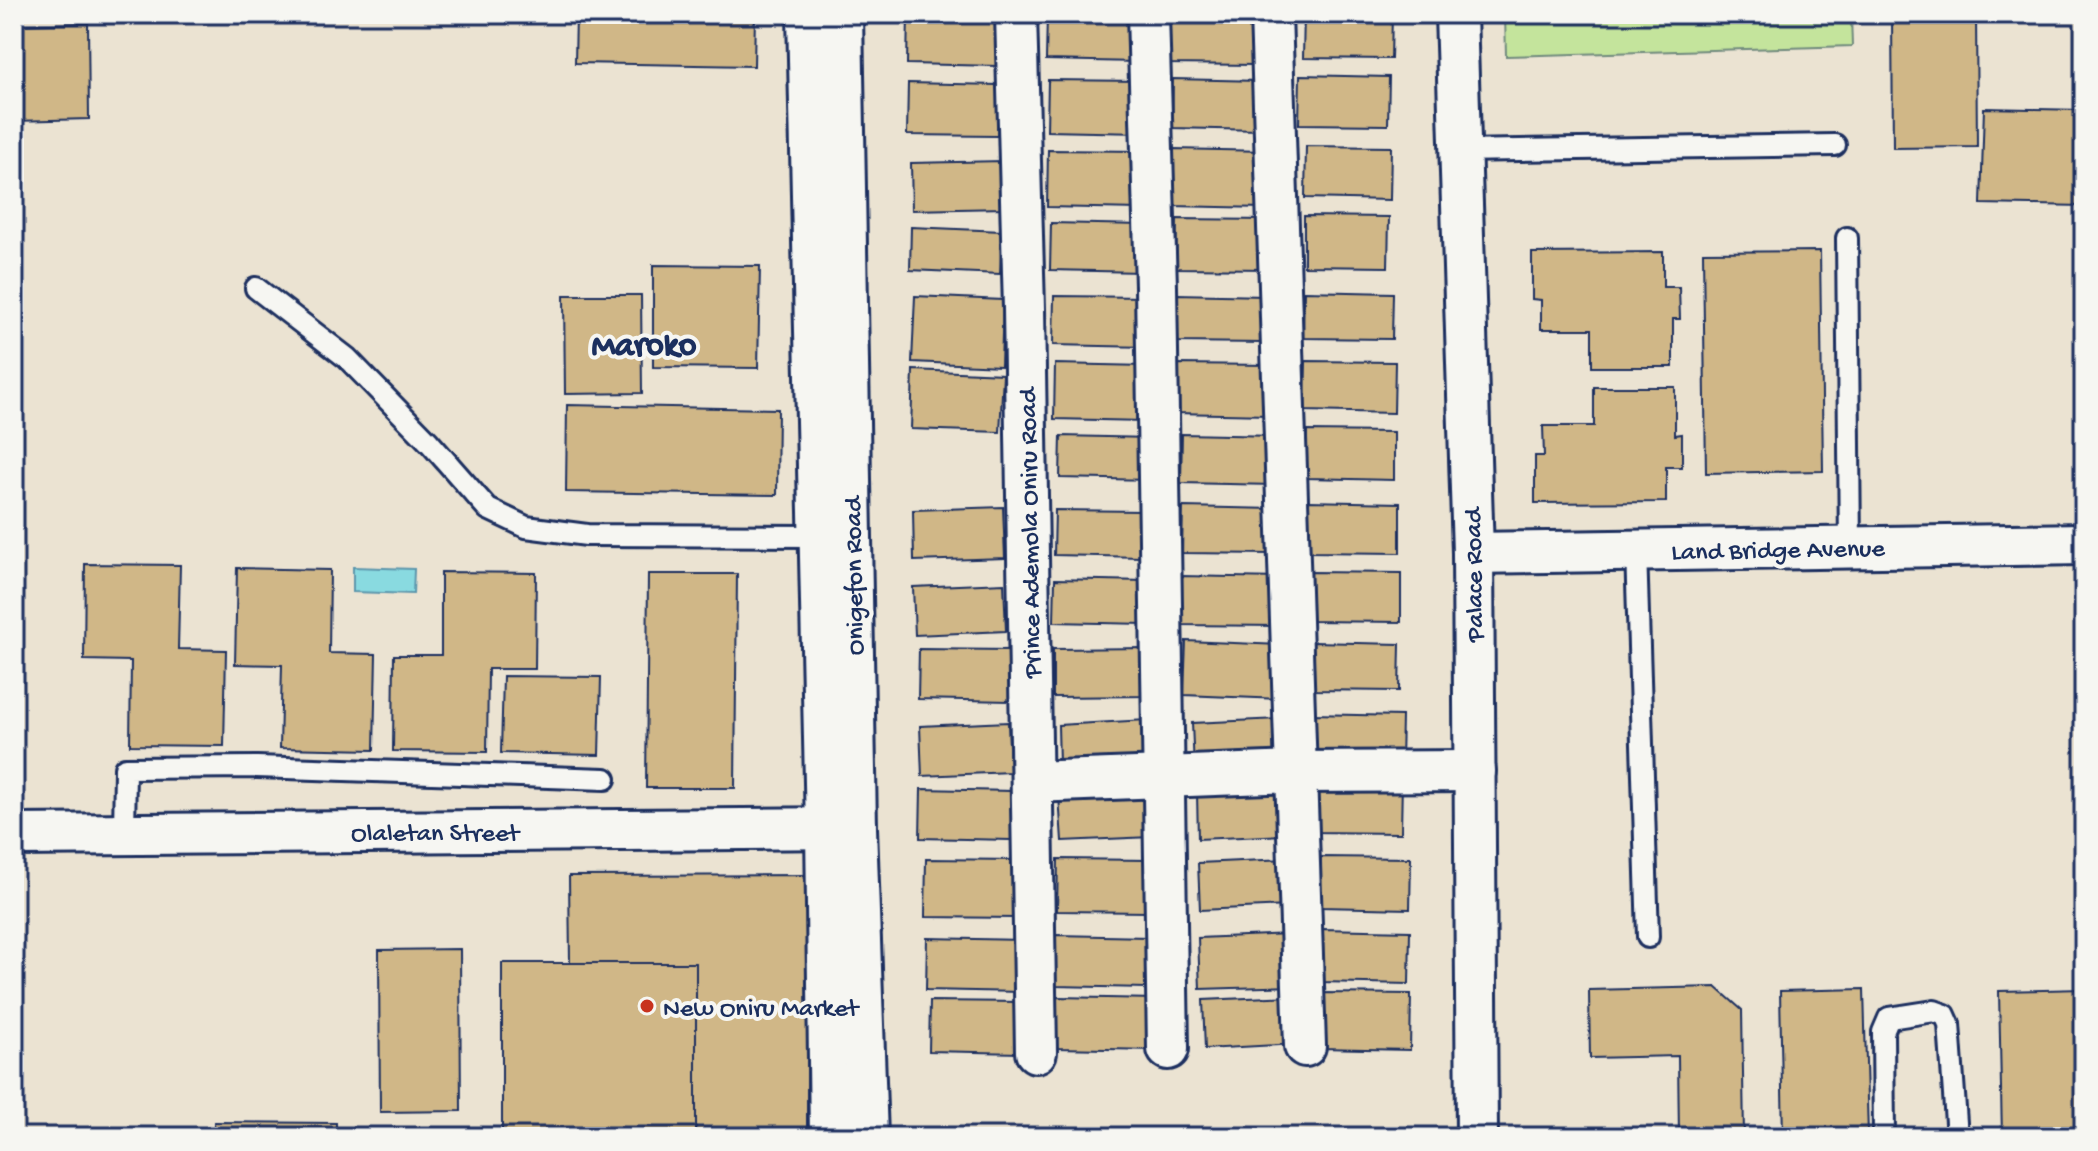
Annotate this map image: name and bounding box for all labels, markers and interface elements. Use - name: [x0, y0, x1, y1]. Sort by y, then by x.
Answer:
- district label: Maroko: [592, 328, 697, 368]
- street label: Prince Ademola Oniru Road: [1014, 386, 1051, 679]
- street label: Onigefon Road: [840, 495, 873, 655]
- street label: Palace Road: [1460, 506, 1493, 643]
- street label: Land Bridge Avenue: [1671, 535, 1886, 570]
- street label: Olaletan Street: [351, 820, 521, 851]
- place label: New Oniru Market: [663, 995, 861, 1026]
- marker: New Oniru Market: [638, 997, 656, 1015]

